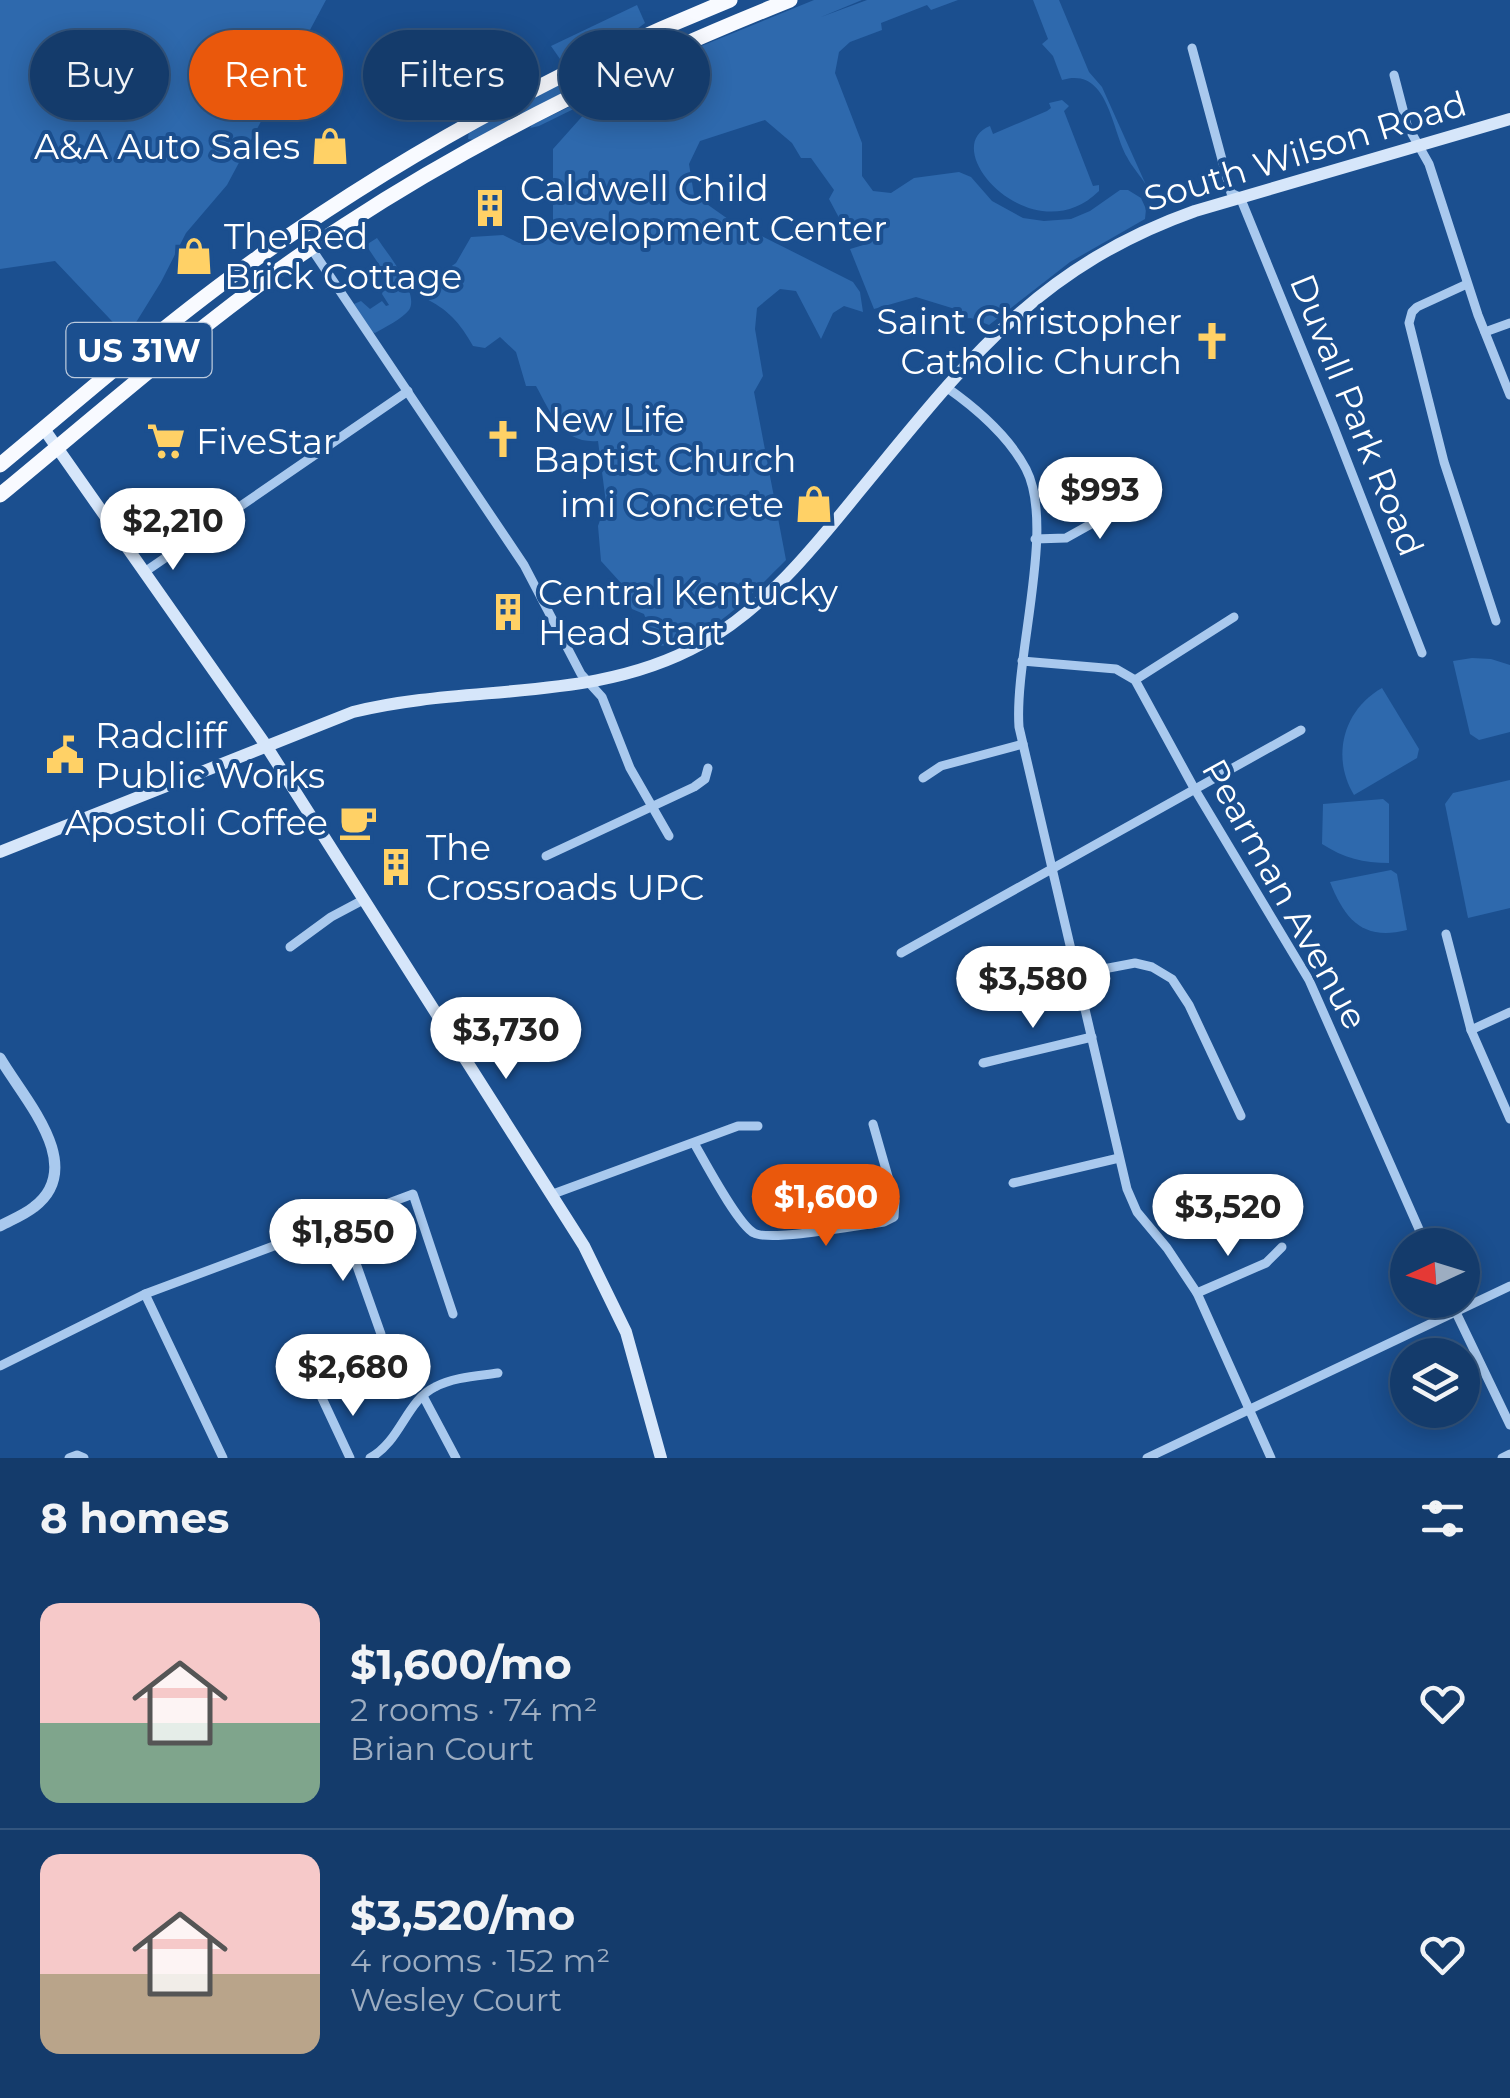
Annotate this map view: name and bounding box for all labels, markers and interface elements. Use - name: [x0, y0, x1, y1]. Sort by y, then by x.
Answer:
- chip: Buy: [30, 30, 169, 120]
- chip: Rent: [189, 30, 343, 120]
- chip: Filters: [363, 30, 539, 120]
- chip: New: [559, 30, 710, 120]
- street label: South Wilson Road: [1139, 82, 1471, 220]
- place label: A&A Auto Sales: [34, 125, 300, 168]
- shop icon: A&A Auto Sales: [309, 125, 351, 167]
- place label: Caldwell Child Development Center: [520, 167, 887, 250]
- building icon: Caldwell Child Development Center: [469, 187, 511, 229]
- place label: The Red Brick Cottage: [224, 215, 462, 298]
- shop icon: The Red Brick Cottage: [173, 235, 215, 277]
- street label: Duvall Park Road: [1281, 268, 1433, 562]
- place label: Saint Christopher Catholic Church: [877, 300, 1182, 383]
- church icon: Saint Christopher Catholic Church: [1191, 320, 1233, 362]
- road number: US 31W: [66, 323, 212, 377]
- place label: New Life Baptist Church: [533, 398, 797, 481]
- church icon: New Life Baptist Church: [482, 418, 524, 460]
- supermarket icon: FiveStar: [145, 420, 187, 462]
- place label: FiveStar: [196, 420, 337, 463]
- pin: $993: [1041, 457, 1159, 542]
- text: $993: [1060, 470, 1140, 509]
- place label: imi Concrete: [560, 483, 784, 526]
- shop icon: imi Concrete: [793, 483, 835, 525]
- pin: $2,210: [92, 488, 254, 573]
- text: $2,210: [122, 501, 224, 540]
- place label: Central Kentucky Head Start: [538, 571, 838, 654]
- building icon: Central Kentucky Head Start: [487, 591, 529, 633]
- place label: Radcliff Public Works: [95, 714, 325, 797]
- public building icon: Radcliff Public Works: [44, 734, 86, 776]
- street label: Pearman Avenue: [1193, 751, 1377, 1037]
- place label: Apostoli Coffee: [65, 801, 328, 844]
- cafe icon: Apostoli Coffee: [337, 801, 379, 843]
- place label: The Crossroads UPC: [426, 826, 704, 909]
- building icon: The Crossroads UPC: [375, 846, 417, 888]
- pin: $3,580: [952, 946, 1114, 1031]
- text: $3,580: [978, 959, 1088, 998]
- pin: $3,730: [425, 997, 587, 1082]
- text: $3,730: [452, 1010, 560, 1049]
- pin: $1,600: [745, 1164, 907, 1249]
- pin: $3,520: [1147, 1174, 1309, 1259]
- text: $1,600: [774, 1177, 878, 1216]
- text: $3,520: [1174, 1187, 1282, 1226]
- pin: $1,850: [262, 1199, 424, 1284]
- text: $1,850: [291, 1212, 395, 1251]
- north arrow: [1390, 1228, 1480, 1318]
- map controls: [1390, 1228, 1480, 1428]
- pin: $2,680: [272, 1334, 434, 1419]
- button: layers: [1390, 1338, 1480, 1428]
- text: $2,680: [298, 1347, 408, 1386]
- icon: filters: [1415, 1491, 1470, 1546]
- text: 8 homes: [40, 1492, 229, 1544]
- text: $1,600/mo: [350, 1638, 572, 1690]
- icon: home: [120, 1643, 240, 1763]
- icon: heart: [1415, 1676, 1470, 1731]
- text: 2 rooms · 74 m²: [350, 1690, 598, 1729]
- text: Brian Court: [350, 1729, 534, 1768]
- text: $3,520/mo: [350, 1889, 575, 1941]
- icon: home: [120, 1894, 240, 2014]
- icon: heart: [1415, 1927, 1470, 1982]
- text: 4 rooms · 152 m²: [350, 1941, 610, 1980]
- text: Wesley Court: [350, 1980, 562, 2019]

